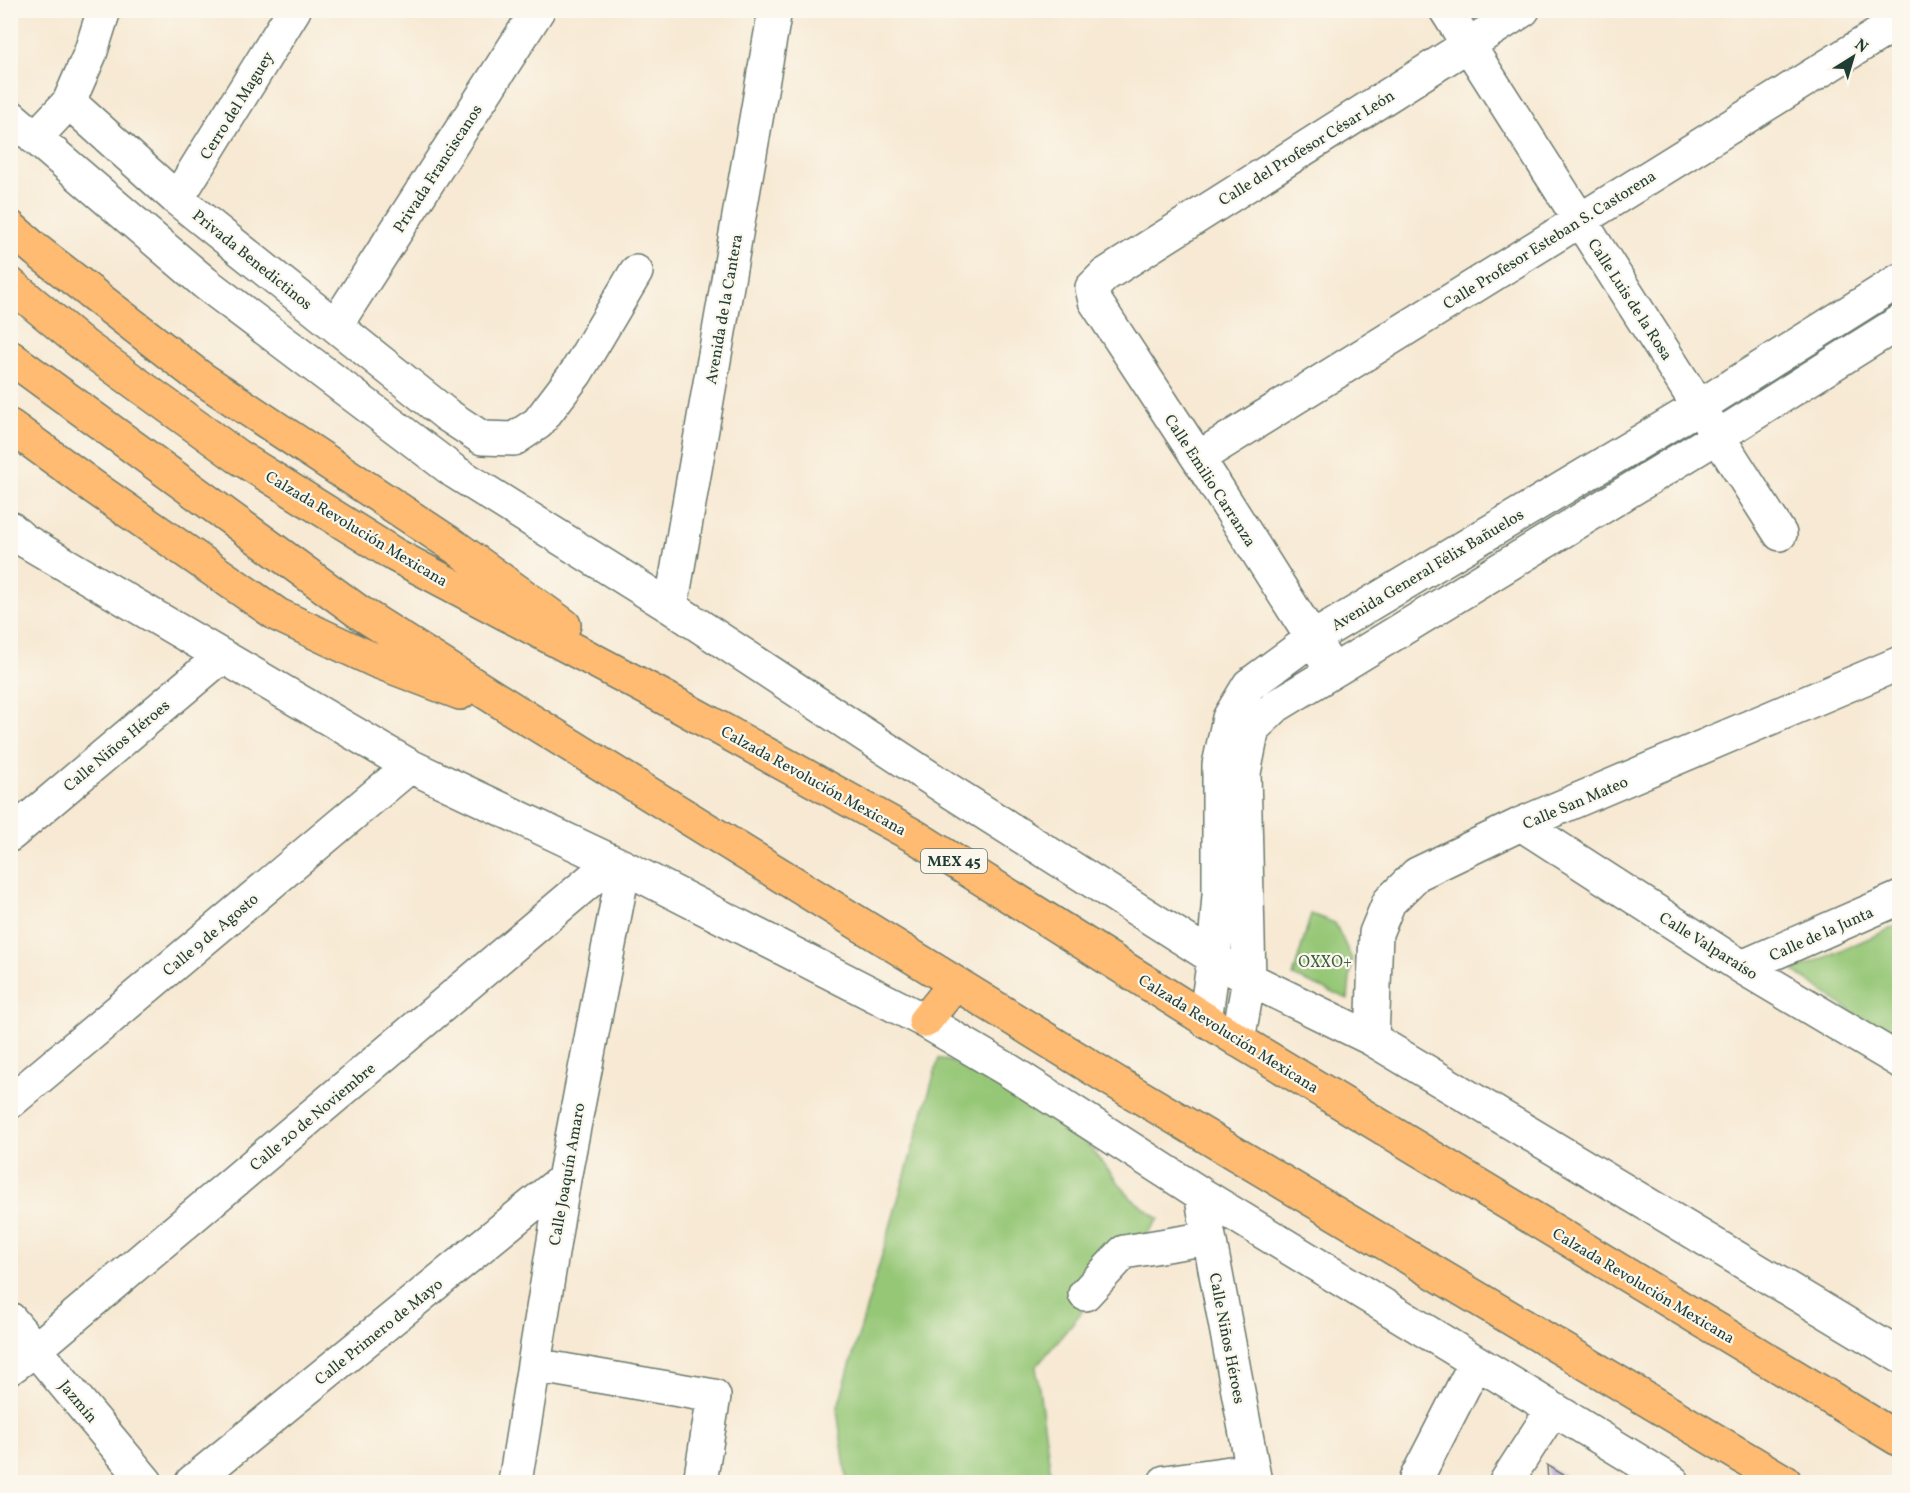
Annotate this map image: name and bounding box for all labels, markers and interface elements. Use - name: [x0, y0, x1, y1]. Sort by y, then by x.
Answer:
- north arrow: [1823, 27, 1883, 87]
- text: N: [1850, 34, 1872, 59]
- street label: Cerro del Maguey: [196, 47, 280, 164]
- street label: Calle del Profesor César León: [1215, 85, 1399, 212]
- street label: Privada Franciscanos: [389, 100, 489, 238]
- street label: Calle Profesor Esteban S. Castorena: [1439, 166, 1661, 316]
- street label: Privada Benedictinos: [187, 205, 316, 316]
- street label: Avenida de la Cantera: [701, 232, 749, 386]
- street label: Calle Luis de la Rosa: [1582, 235, 1677, 365]
- street label: Calle Emilio Carranza: [1158, 411, 1260, 552]
- street label: Calzada Revolución Mexicana: [261, 466, 451, 593]
- street label: Avenida General Félix Bañuelos: [1328, 504, 1529, 637]
- street label: Calle Niños Héroes: [59, 695, 175, 798]
- street label: Calzada Revolución Mexicana: [716, 721, 910, 842]
- street label: Calle San Mateo: [1520, 772, 1632, 836]
- road number: MEX 45: [921, 849, 987, 873]
- street label: Calle 9 de Agosto: [159, 889, 264, 982]
- street label: Calle de la Junta: [1766, 902, 1877, 968]
- street label: Calle Valparaíso: [1654, 908, 1761, 986]
- park label: OXXO+: [1298, 952, 1352, 974]
- street label: Calzada Revolución Mexicana: [1133, 970, 1322, 1099]
- street label: Calle 20 de Noviembre: [246, 1058, 381, 1177]
- street label: Calle Joaquín Amaro: [545, 1101, 591, 1247]
- street label: Calzada Revolución Mexicana: [1548, 1223, 1738, 1350]
- street label: Calle Niños Héroes: [1203, 1271, 1250, 1406]
- street label: Calle Primero de Mayo: [311, 1274, 448, 1391]
- street label: Jazmín: [53, 1376, 102, 1428]

